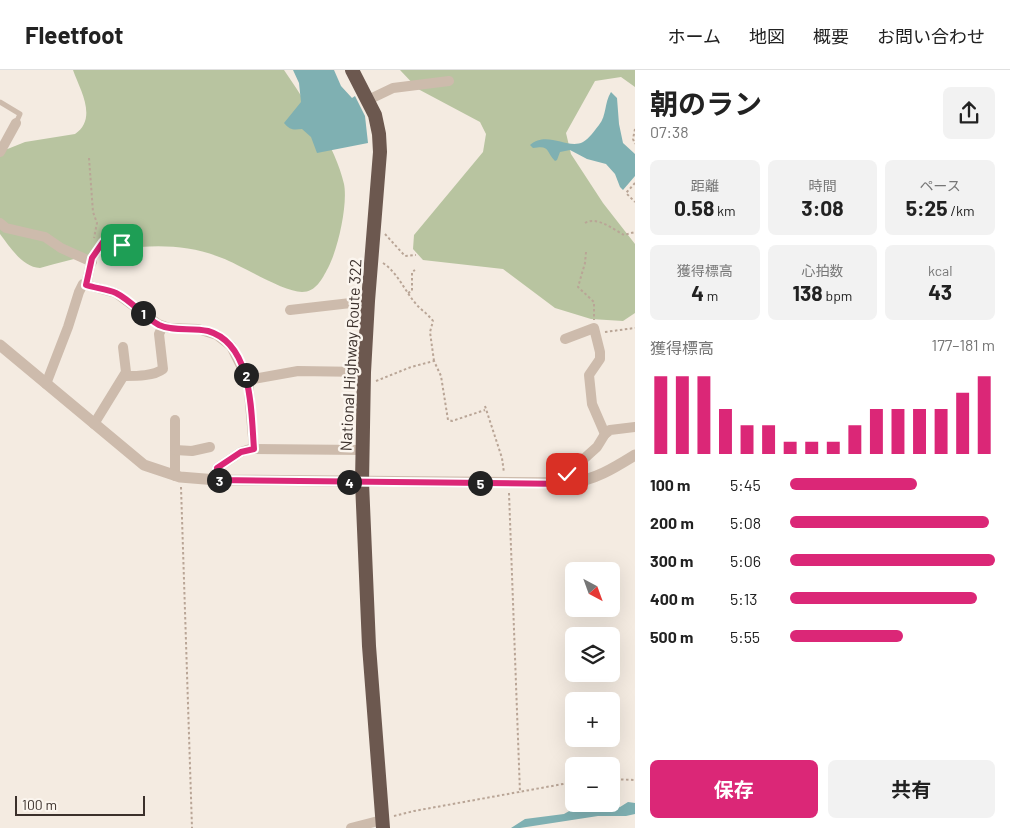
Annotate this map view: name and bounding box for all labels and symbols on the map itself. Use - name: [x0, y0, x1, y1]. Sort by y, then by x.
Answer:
- pin: [101, 224, 143, 266]
- street label: National Highway Route 322: [335, 258, 365, 452]
- pin: 1: [130, 300, 156, 326]
- pin: 2: [234, 362, 258, 388]
- pin: [546, 453, 588, 495]
- pin: 3: [206, 468, 232, 492]
- pin: 4: [336, 470, 362, 494]
- pin: 5: [468, 470, 492, 496]
- north arrow: [565, 562, 620, 618]
- scale bar: [15, 793, 145, 816]

